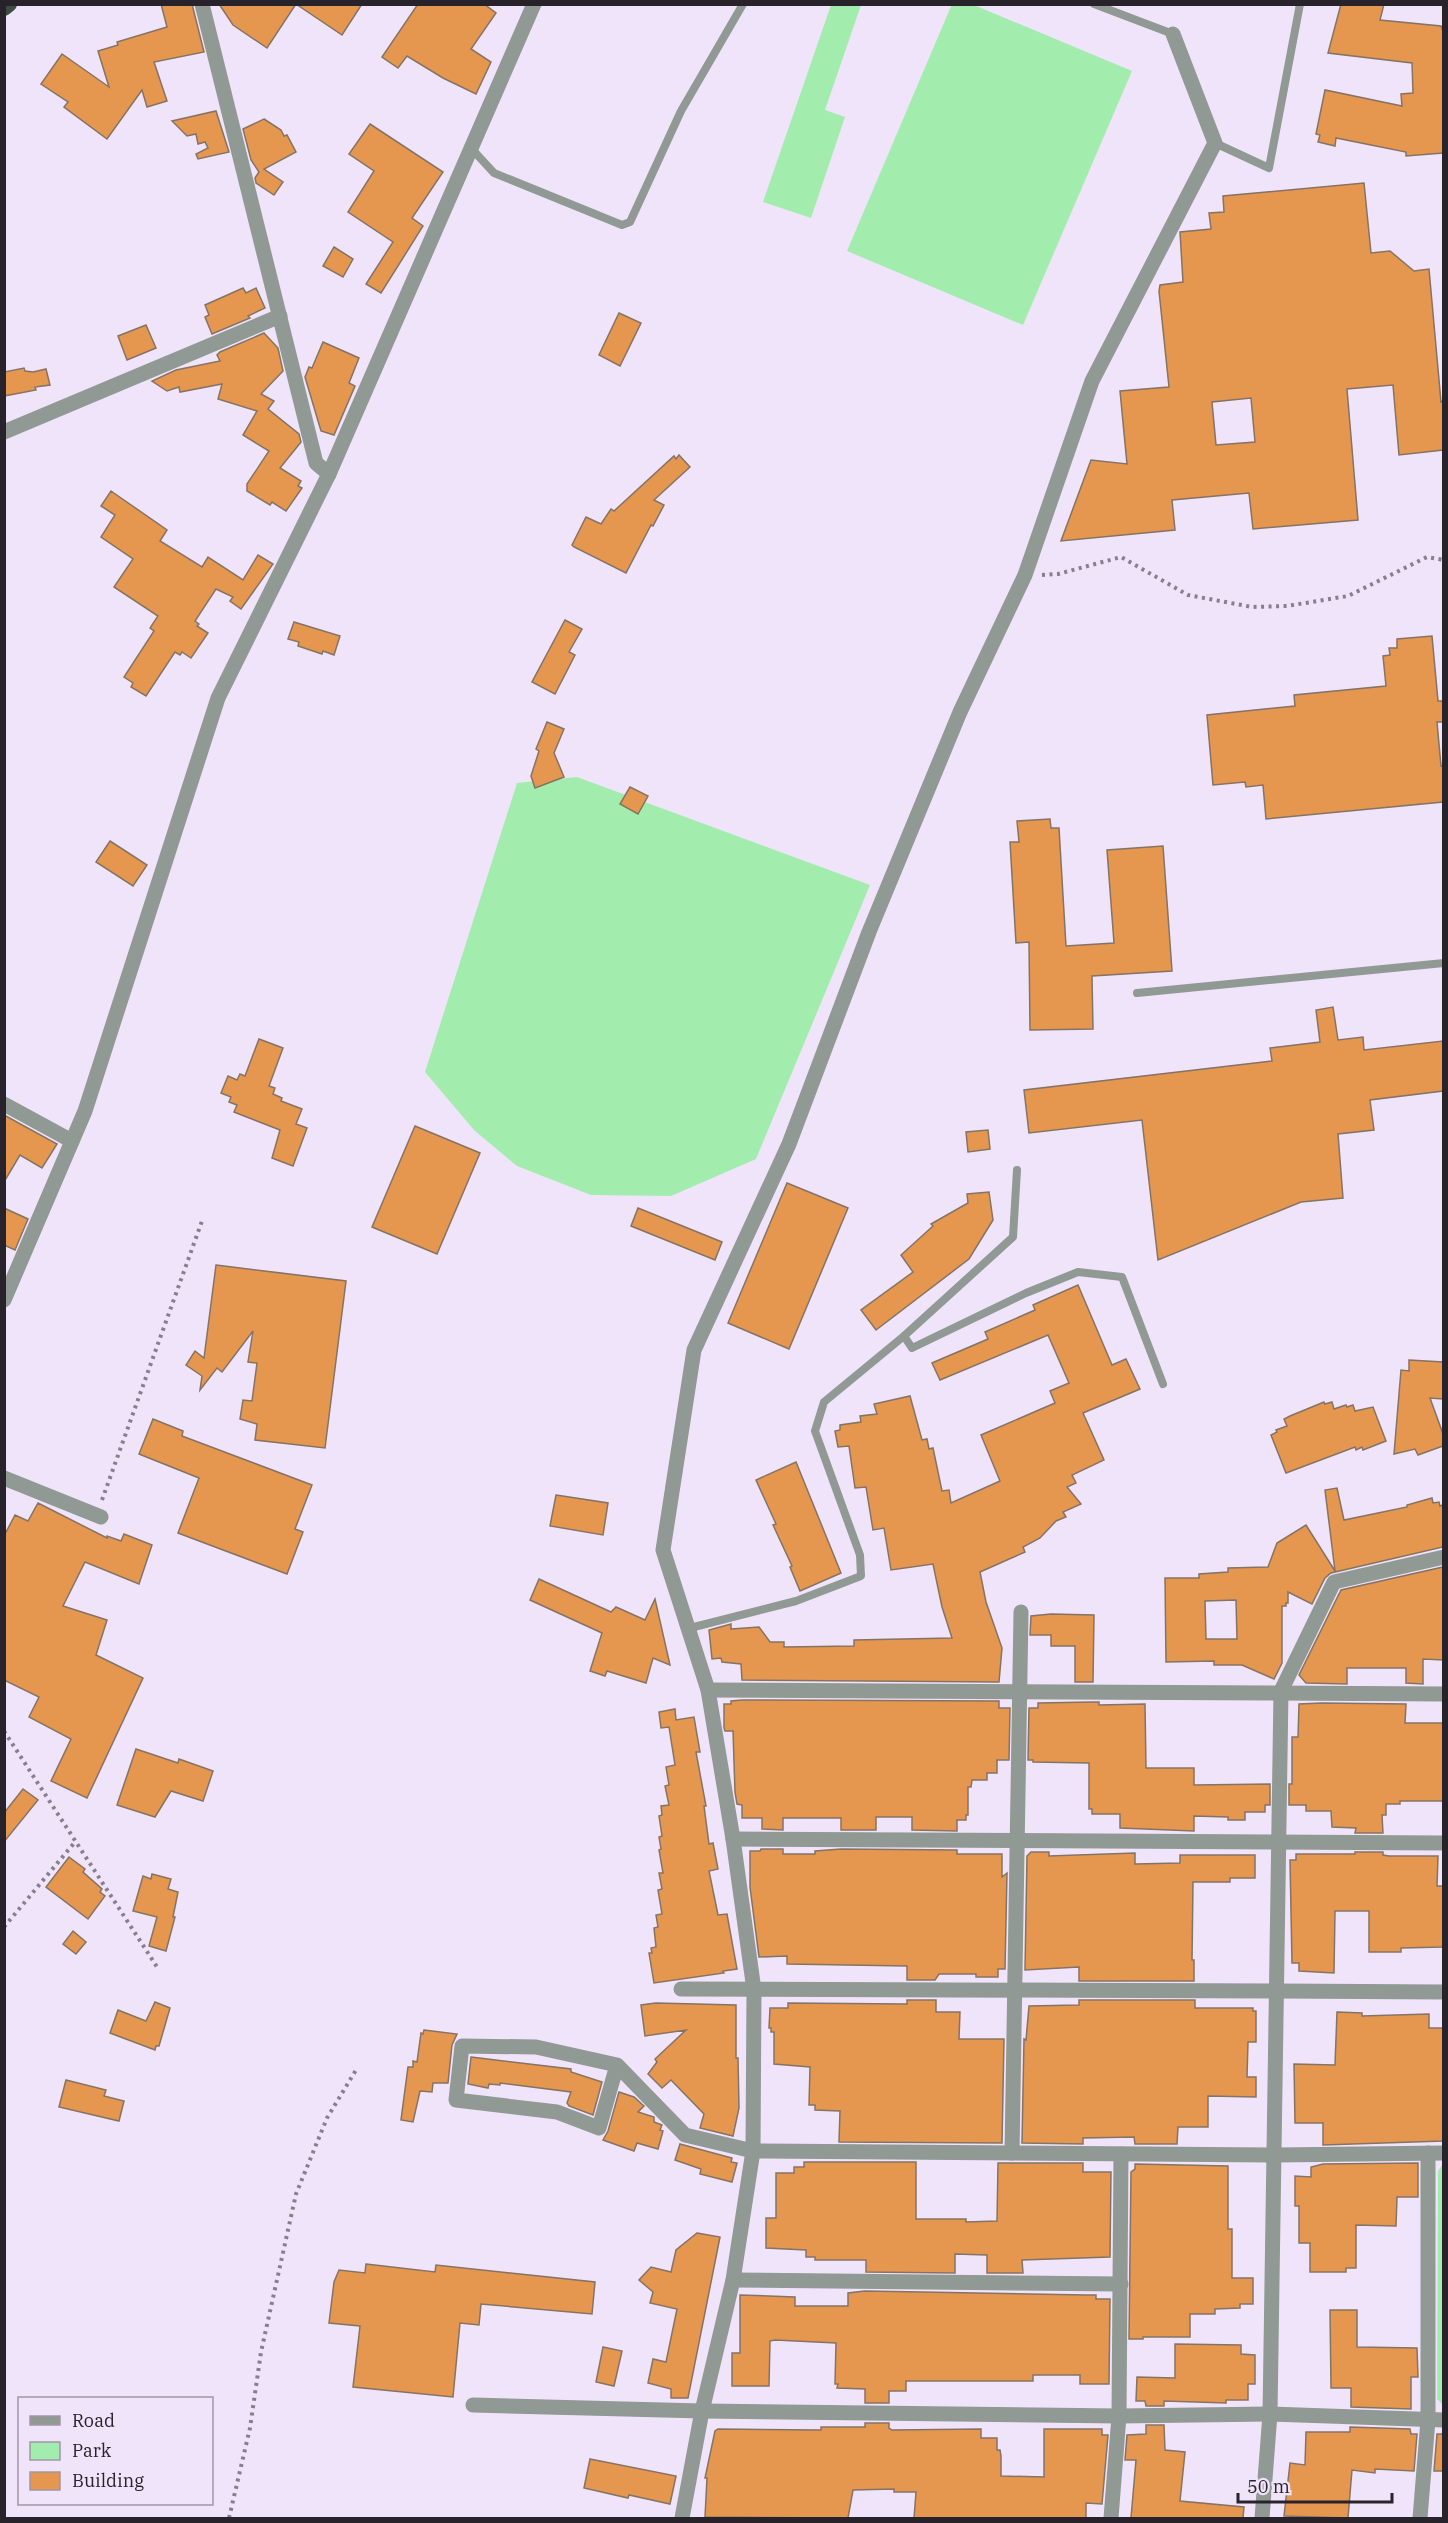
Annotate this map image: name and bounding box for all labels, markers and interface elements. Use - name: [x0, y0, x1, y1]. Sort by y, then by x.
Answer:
- legend: [18, 2397, 213, 2505]
- text: Road: [72, 2409, 115, 2432]
- text: Park: [72, 2439, 112, 2462]
- scale bar: [1238, 2466, 1392, 2504]
- text: Building: [72, 2469, 144, 2492]
- text: 50 m: [1247, 2475, 1290, 2498]

